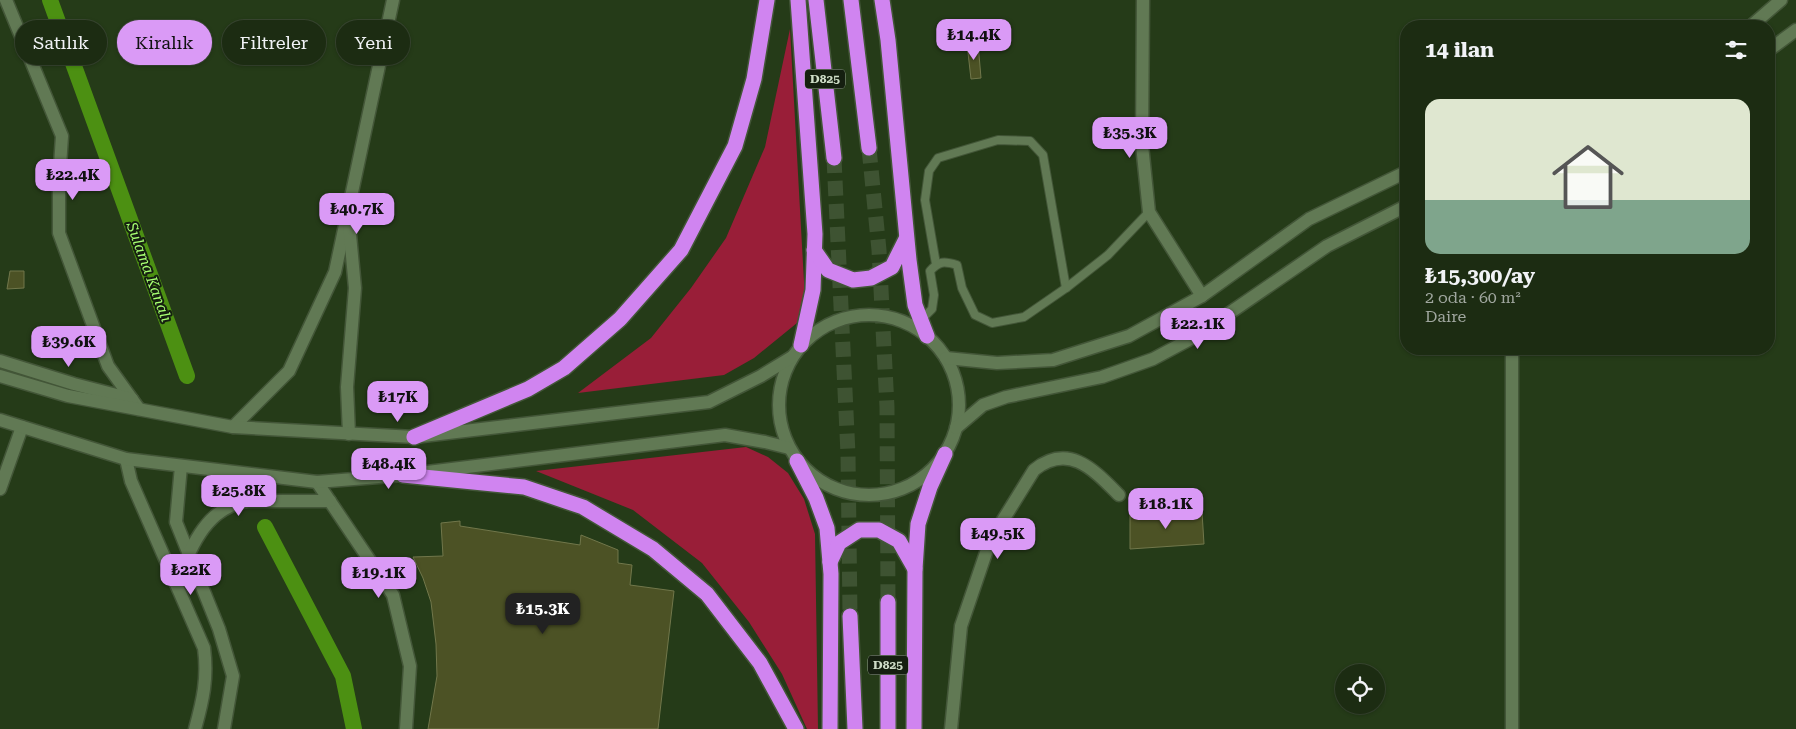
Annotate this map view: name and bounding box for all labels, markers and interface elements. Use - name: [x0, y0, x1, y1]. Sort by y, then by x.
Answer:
- pin: ₺14.4K: [933, 18, 1015, 61]
- chip: Satılık: [15, 20, 107, 65]
- chip: Kiralık: [117, 20, 212, 65]
- chip: Filtreler: [222, 20, 326, 65]
- chip: Yeni: [336, 20, 410, 65]
- text: ₺14.4K: [947, 25, 1001, 44]
- icon: filters: [1722, 36, 1750, 64]
- text: 14 ilan: [1425, 38, 1494, 62]
- road number: D825: [805, 70, 845, 88]
- pin: ₺35.3K: [1089, 116, 1171, 159]
- text: ₺35.3K: [1103, 123, 1157, 142]
- icon: home: [1543, 132, 1633, 222]
- pin: ₺22.4K: [32, 158, 114, 201]
- text: ₺22.4K: [46, 165, 100, 184]
- pin: ₺40.7K: [316, 192, 398, 235]
- text: ₺40.7K: [330, 199, 384, 218]
- water label: Sulama Kanalı: [122, 219, 176, 325]
- text: ₺15,300/ay: [1425, 264, 1535, 288]
- text: 2 oda · 60 m²: [1425, 288, 1521, 307]
- text: Daire: [1425, 307, 1466, 326]
- pin: ₺22.1K: [1157, 308, 1239, 350]
- text: ₺22.1K: [1171, 314, 1225, 333]
- pin: ₺39.6K: [28, 326, 110, 368]
- text: ₺39.6K: [42, 332, 96, 351]
- pin: ₺17K: [368, 380, 428, 423]
- text: ₺17K: [378, 387, 418, 406]
- pin: ₺48.4K: [348, 448, 430, 490]
- text: ₺48.4K: [362, 454, 416, 473]
- pin: ₺25.8K: [198, 474, 280, 517]
- text: ₺25.8K: [212, 481, 266, 500]
- pin: ₺18.1K: [1125, 488, 1207, 530]
- text: ₺18.1K: [1139, 494, 1193, 513]
- pin: ₺49.5K: [957, 518, 1039, 560]
- text: ₺49.5K: [971, 524, 1025, 543]
- pin: ₺22K: [161, 554, 221, 596]
- pin: ₺19.1K: [338, 556, 420, 599]
- text: ₺22K: [171, 560, 211, 579]
- text: ₺19.1K: [352, 563, 406, 582]
- pin: ₺15.3K: [502, 592, 584, 635]
- text: ₺15.3K: [516, 599, 570, 618]
- road number: D825: [868, 656, 908, 674]
- map controls: [1335, 664, 1385, 714]
- button: locate: [1335, 664, 1385, 714]

